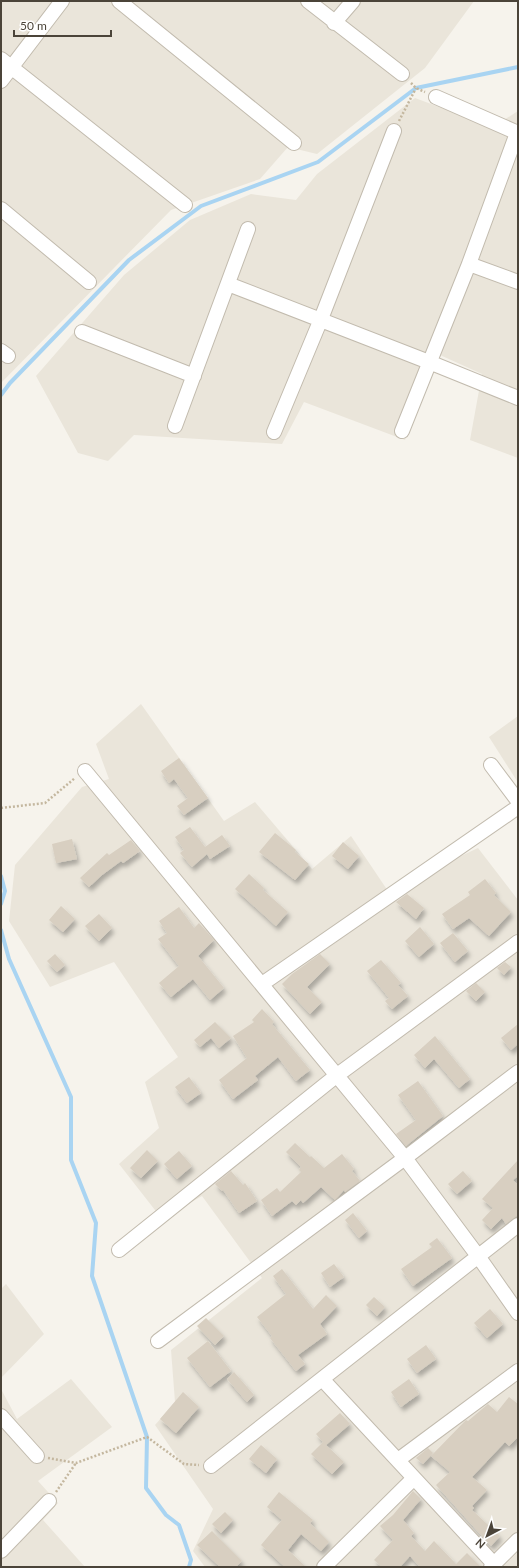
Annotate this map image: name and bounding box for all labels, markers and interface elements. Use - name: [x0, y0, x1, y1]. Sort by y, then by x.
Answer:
- scale bar: [14, 12, 111, 38]
- text: 50 m: [20, 18, 47, 33]
- north arrow: [467, 1516, 507, 1556]
- text: N: [473, 1536, 488, 1552]

